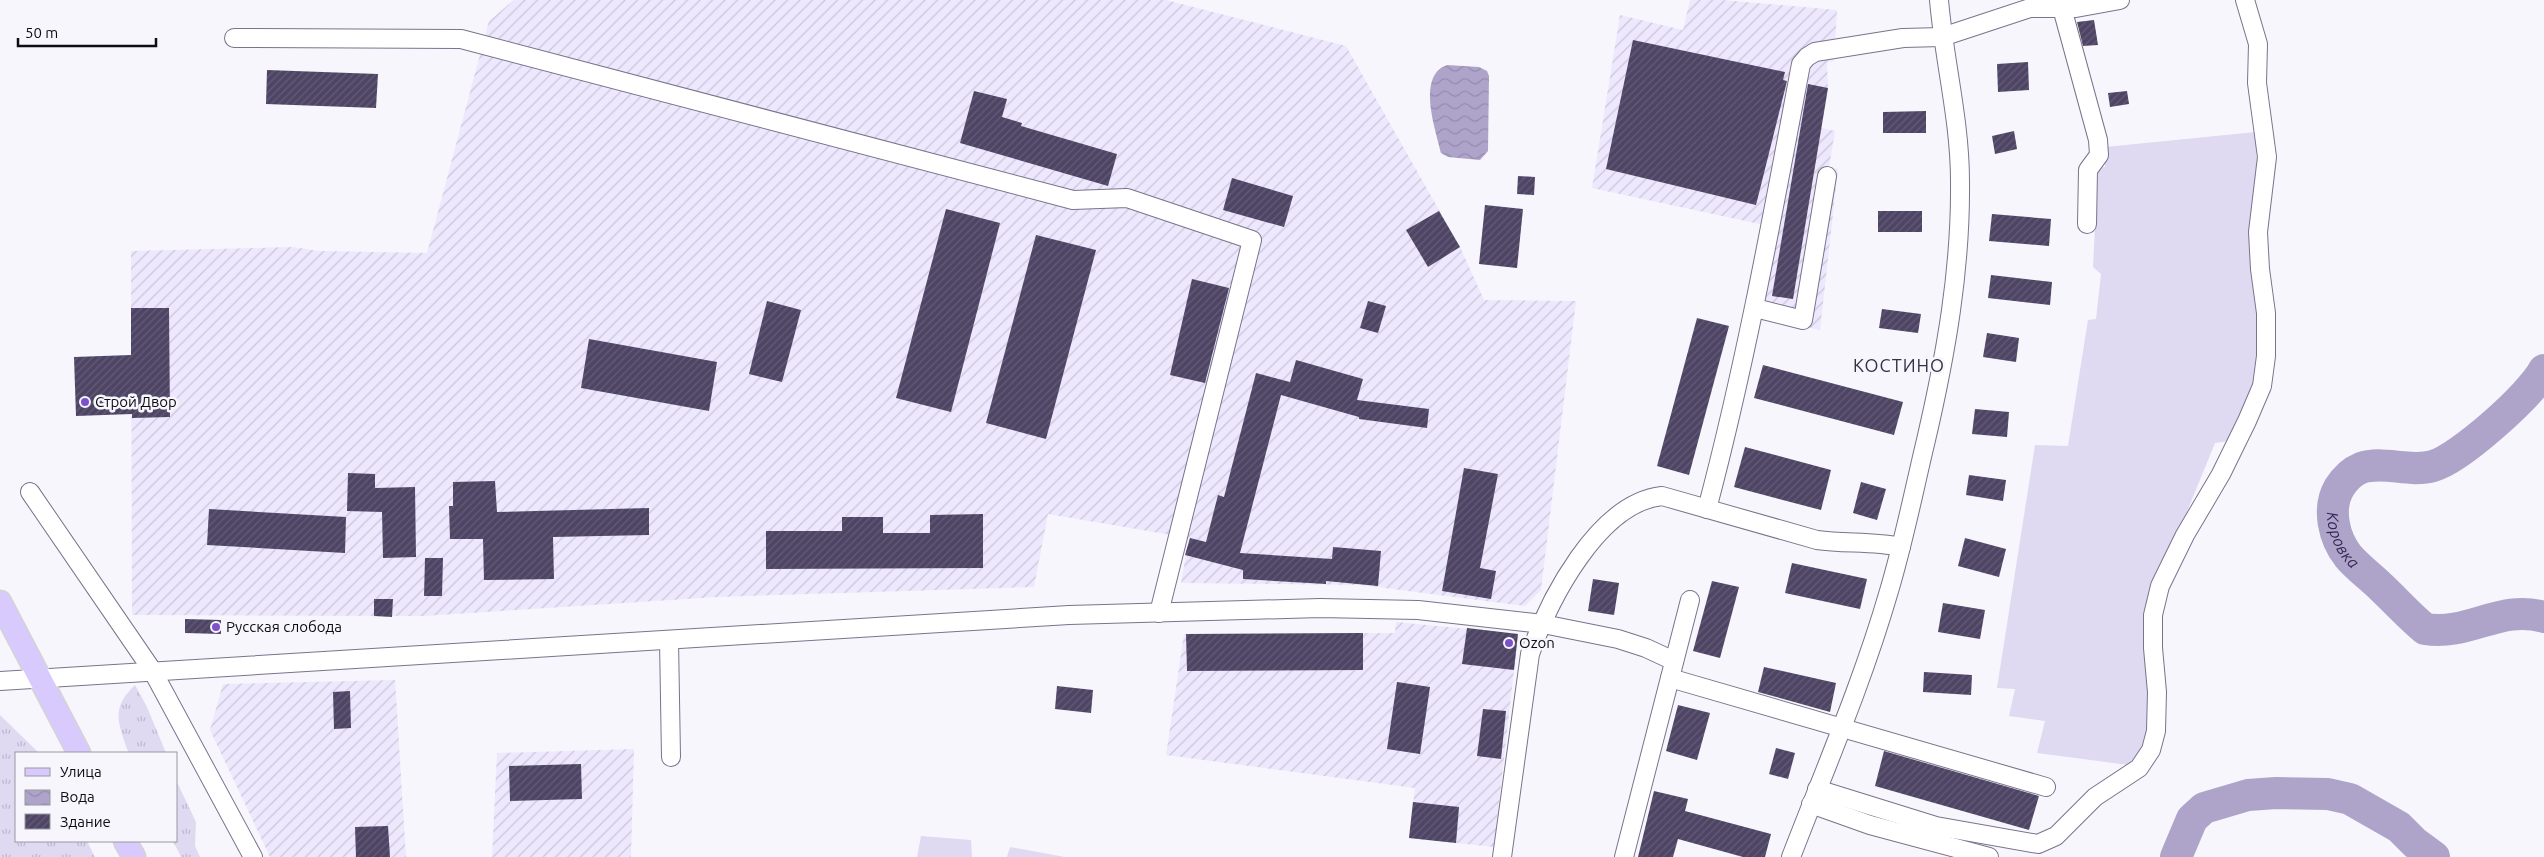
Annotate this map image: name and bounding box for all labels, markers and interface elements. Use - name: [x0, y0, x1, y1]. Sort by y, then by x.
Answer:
- scale bar: [18, 15, 155, 47]
- text: 50 m: [25, 24, 58, 41]
- district label: КОСТИНО: [1853, 355, 1945, 375]
- place label: Строй Двор: [95, 393, 177, 410]
- marker: Строй Двор: [79, 396, 91, 408]
- water label: Коровка: [2324, 511, 2363, 572]
- place label: Русская слобода: [226, 618, 342, 635]
- marker: Русская слобода: [210, 621, 222, 633]
- place label: Ozon: [1519, 634, 1555, 651]
- marker: Ozon: [1503, 637, 1515, 649]
- legend: [15, 752, 178, 842]
- text: Улица: [60, 763, 102, 780]
- text: Вода: [60, 788, 95, 805]
- text: Здание: [60, 813, 111, 830]

